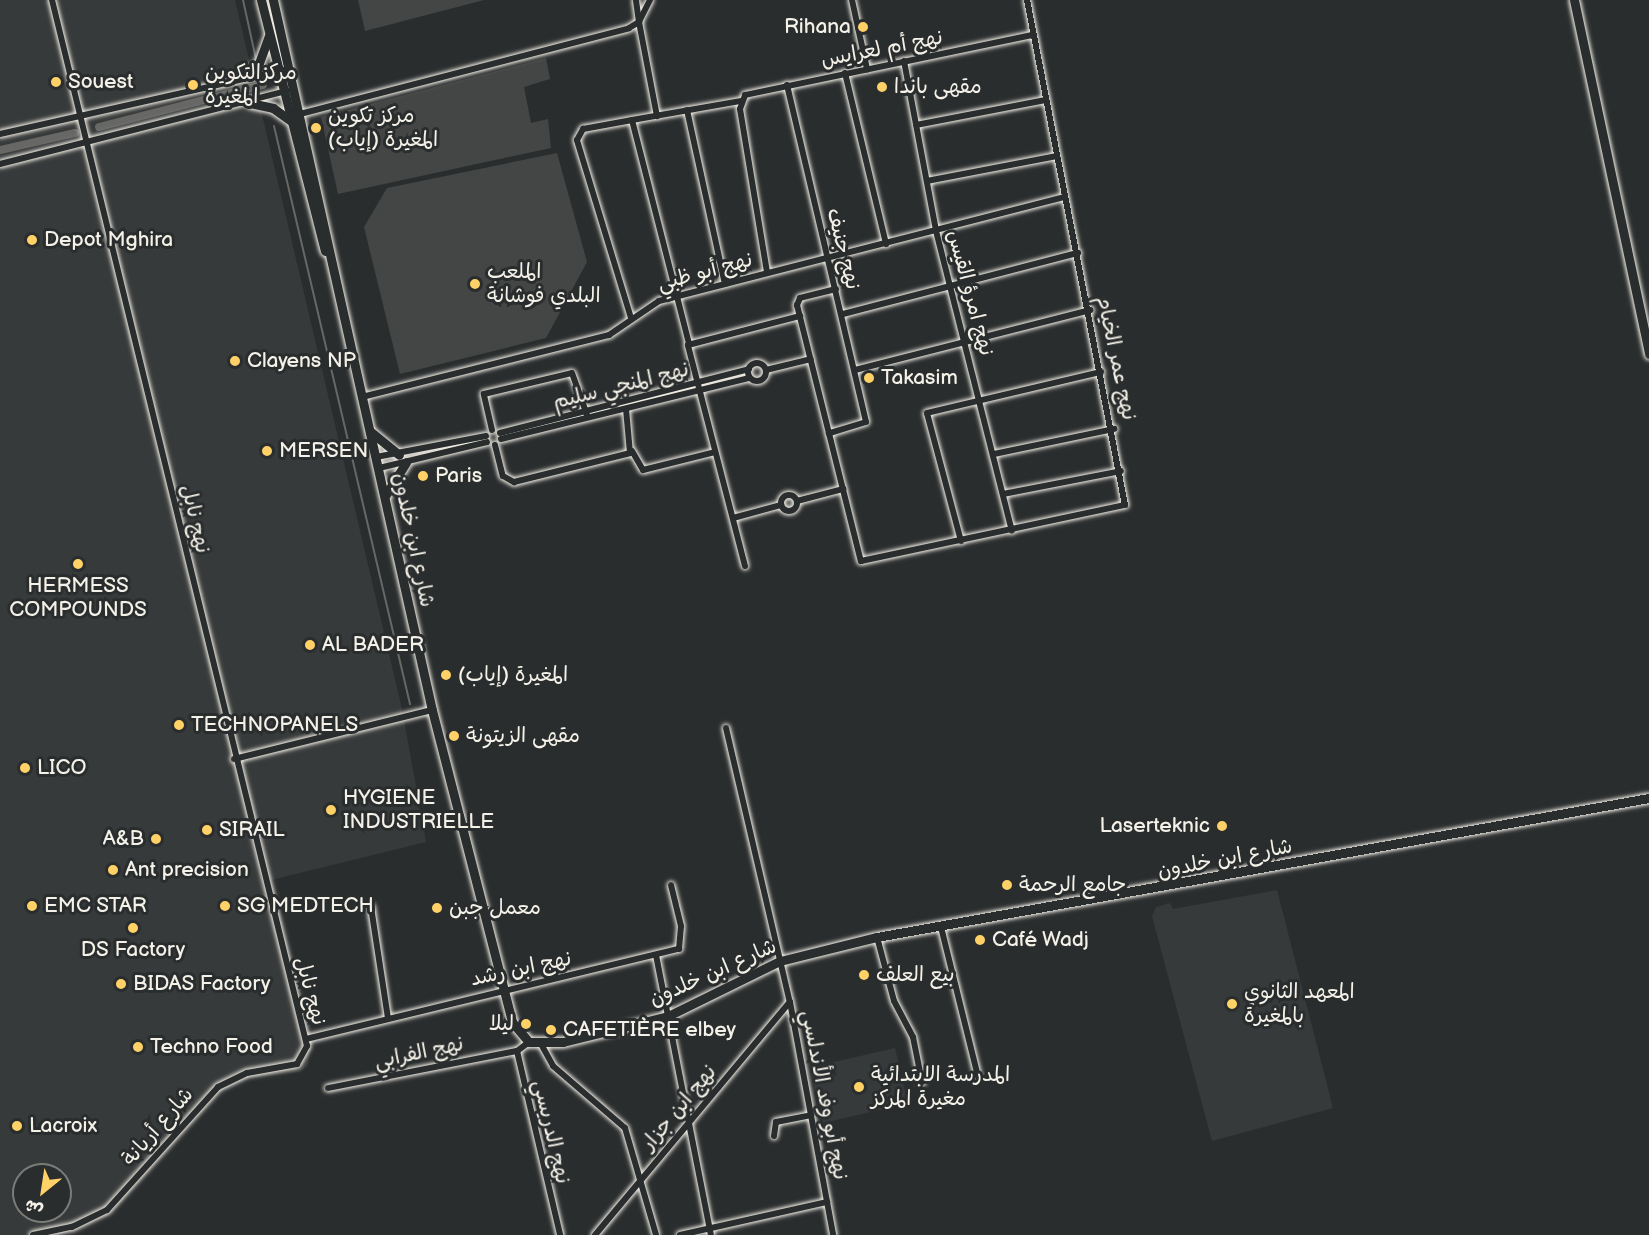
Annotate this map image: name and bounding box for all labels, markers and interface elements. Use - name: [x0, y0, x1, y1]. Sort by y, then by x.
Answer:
- place label: Rihana: [784, 14, 851, 40]
- marker: Rihana: [856, 20, 870, 34]
- street label: نهج أم لعرايس: [819, 25, 945, 73]
- place label: مركزالتكوين المغيرة: [205, 60, 297, 110]
- place label: Souest: [68, 69, 133, 95]
- place label: مقهى باندا: [894, 74, 982, 100]
- marker: Souest: [49, 75, 63, 89]
- marker: مركزالتكوين المغيرة: [186, 78, 200, 92]
- marker: مقهى باندا: [875, 80, 889, 94]
- place label: مركز تكوين المغيرة (إياب): [328, 103, 438, 153]
- marker: مركز تكوين المغيرة (إياب): [309, 121, 323, 135]
- street label: نهج جنيف: [821, 206, 865, 292]
- place label: Depot Mghira: [44, 227, 173, 253]
- street label: نهج امرؤ القيس: [941, 227, 999, 359]
- marker: Depot Mghira: [25, 233, 39, 247]
- street label: نهج أبو ظبي: [655, 247, 755, 297]
- place label: الملعب البلدي فوشانة: [487, 259, 601, 309]
- marker: الملعب البلدي فوشانة: [468, 277, 482, 291]
- street label: نهج عمر الخيام: [1091, 293, 1141, 423]
- place label: Clayens NP: [247, 348, 356, 374]
- marker: Clayens NP: [228, 354, 242, 368]
- street label: نهج المنجي سليم: [550, 357, 692, 415]
- place label: Takasim: [881, 365, 958, 391]
- marker: Takasim: [862, 371, 876, 385]
- place label: MERSEN: [279, 438, 368, 464]
- marker: MERSEN: [260, 444, 274, 458]
- place label: Paris: [435, 463, 482, 489]
- marker: Paris: [416, 469, 430, 483]
- street label: شارع ابن خلدون: [386, 471, 440, 609]
- street label: نهج نابل: [175, 482, 215, 556]
- marker: HERMESS COMPOUNDS: [71, 557, 85, 571]
- place label: HERMESS COMPOUNDS: [9, 573, 147, 623]
- place label: AL BADER: [322, 632, 424, 658]
- marker: AL BADER: [303, 638, 317, 652]
- place label: المغيرة (إياب): [458, 662, 568, 688]
- marker: المغيرة (إياب): [439, 668, 453, 682]
- place label: TECHNOPANELS: [191, 712, 358, 738]
- marker: TECHNOPANELS: [172, 718, 186, 732]
- place label: مقهى الزيتونة: [466, 723, 580, 749]
- marker: مقهى الزيتونة: [447, 729, 461, 743]
- place label: LICO: [37, 755, 87, 781]
- marker: LICO: [18, 761, 32, 775]
- place label: HYGIENE INDUSTRIELLE: [343, 785, 494, 835]
- marker: HYGIENE INDUSTRIELLE: [324, 803, 338, 817]
- place label: Laserteknic: [1100, 813, 1210, 839]
- place label: SIRAIL: [219, 817, 285, 843]
- marker: Laserteknic: [1215, 819, 1229, 833]
- marker: SIRAIL: [200, 823, 214, 837]
- place label: A&B: [103, 826, 144, 852]
- marker: A&B: [149, 832, 163, 846]
- street label: شارع ابن خلدون: [1155, 834, 1295, 884]
- place label: Ant precision: [125, 857, 249, 883]
- marker: Ant precision: [106, 863, 120, 877]
- place label: جامع الرحمة: [1019, 872, 1126, 898]
- marker: جامع الرحمة: [1000, 878, 1014, 892]
- place label: EMC STAR: [44, 893, 147, 919]
- place label: SG MEDTECH: [237, 893, 374, 919]
- place label: معمل جبن: [449, 895, 541, 921]
- marker: EMC STAR: [25, 899, 39, 913]
- marker: SG MEDTECH: [218, 899, 232, 913]
- marker: معمل جبن: [430, 901, 444, 915]
- marker: DS Factory: [126, 921, 140, 935]
- place label: Café Wadj: [992, 927, 1090, 953]
- marker: Café Wadj: [973, 933, 987, 947]
- street label: شارع ابن خلدون: [645, 934, 781, 1012]
- place label: DS Factory: [81, 937, 185, 963]
- street label: نهج ابن رشد: [468, 946, 574, 992]
- street label: نهج نابل: [289, 954, 331, 1028]
- place label: بيع العلف: [876, 962, 955, 988]
- marker: بيع العلف: [857, 968, 871, 982]
- place label: BIDAS Factory: [133, 971, 271, 997]
- marker: BIDAS Factory: [114, 977, 128, 991]
- place label: المعهد الثانوي بالمغيرة: [1244, 979, 1355, 1029]
- marker: المعهد الثانوي بالمغيرة: [1225, 997, 1239, 1011]
- street label: نهج أبو وفد الأندلسي: [795, 1008, 853, 1182]
- place label: ليلا: [489, 1011, 514, 1037]
- marker: ليلا: [519, 1017, 533, 1031]
- place label: CAFETIÈRE elbey: [563, 1017, 736, 1043]
- marker: CAFETIÈRE elbey: [544, 1023, 558, 1037]
- street label: نهج الفرابي: [372, 1031, 466, 1075]
- place label: Techno Food: [150, 1034, 273, 1060]
- marker: Techno Food: [131, 1040, 145, 1054]
- street label: نهج ابن جزار: [636, 1060, 722, 1156]
- place label: المدرسة الابتدائية مغيرة المركز: [871, 1062, 1010, 1112]
- street label: نهج الدريسي: [527, 1078, 575, 1186]
- marker: المدرسة الابتدائية مغيرة المركز: [852, 1080, 866, 1094]
- street label: شارع أريانة: [117, 1083, 199, 1171]
- place label: Lacroix: [29, 1113, 97, 1139]
- marker: Lacroix: [10, 1119, 24, 1133]
- north arrow: [12, 1163, 72, 1223]
- text: ش: [21, 1195, 46, 1220]

